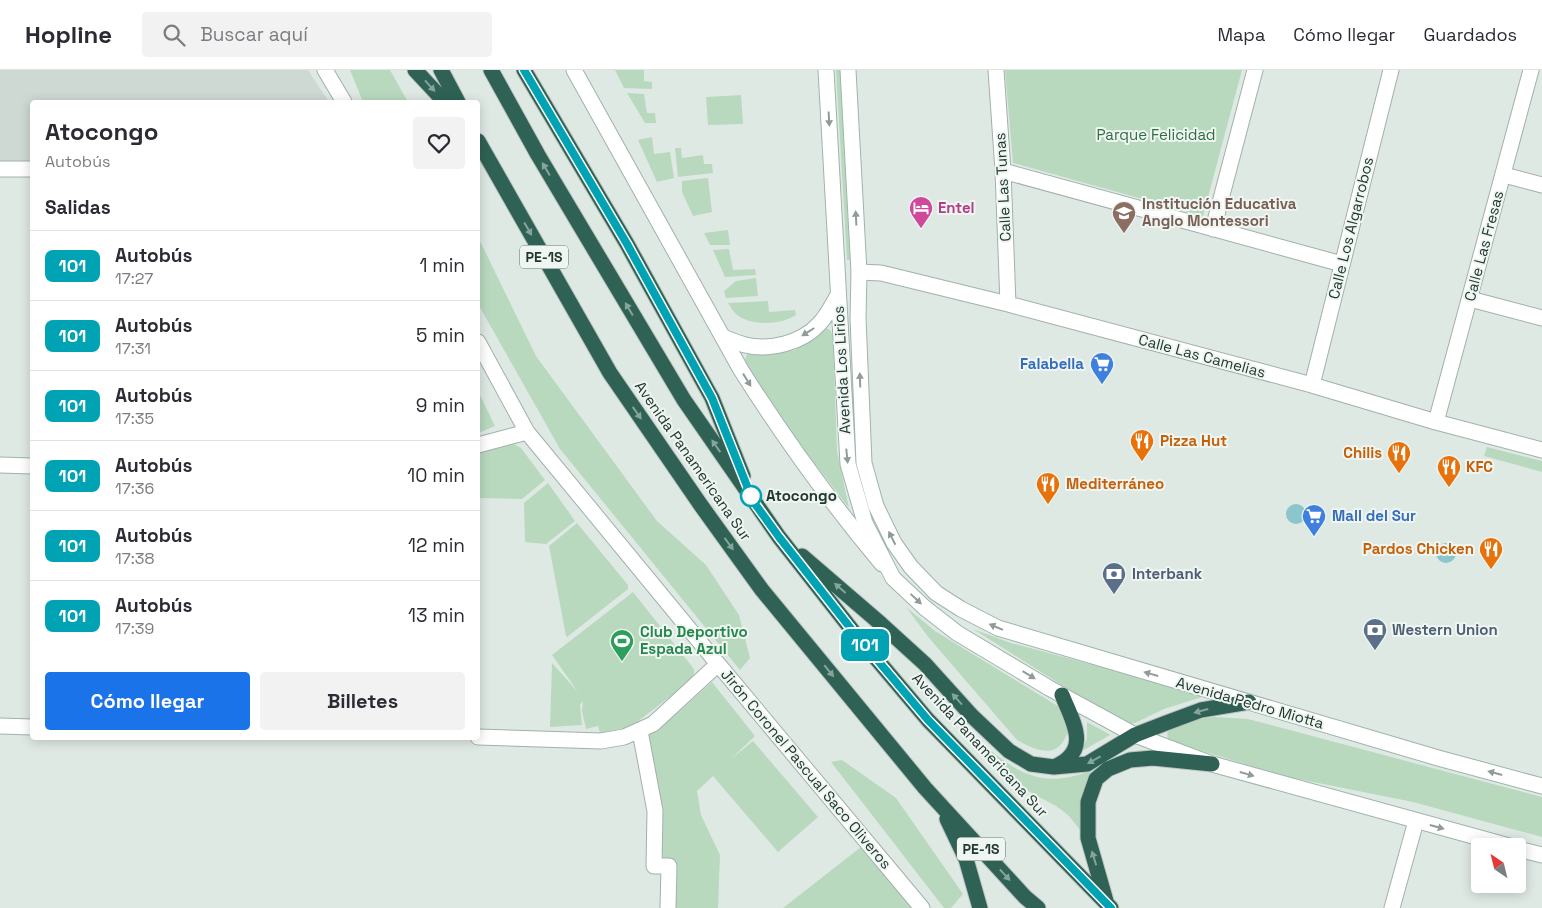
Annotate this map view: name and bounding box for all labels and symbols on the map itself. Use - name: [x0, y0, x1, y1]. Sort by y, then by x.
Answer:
- one-way arrow: [424, 80, 436, 92]
- one-way arrow: [825, 111, 833, 127]
- park label: Parque Felicidad: [1096, 125, 1216, 144]
- street label: Calle Las Tunas: [990, 132, 1015, 242]
- street label: Calle Los Algarrobos: [1324, 155, 1377, 301]
- one-way arrow: [542, 162, 551, 175]
- street label: Calle Las Fresas: [1460, 188, 1507, 303]
- place label: Institución Educativa Anglo Montessori: [1142, 194, 1297, 230]
- hotel icon: Entel: [908, 195, 934, 229]
- place label: Entel: [938, 198, 975, 217]
- school or university icon: Institución Educativa Anglo Montessori: [1111, 200, 1137, 234]
- one-way arrow: [851, 210, 859, 226]
- one-way arrow: [523, 223, 532, 236]
- road number: PE-1S: [520, 246, 568, 268]
- one-way arrow: [625, 302, 634, 315]
- street label: Avenida Los Lirios: [829, 305, 854, 435]
- one-way arrow: [801, 327, 815, 337]
- street label: Calle Las Camelias: [1137, 329, 1268, 382]
- supermarket icon: Falabella: [1089, 351, 1115, 385]
- place label: Falabella: [1020, 354, 1084, 373]
- one-way arrow: [856, 372, 864, 388]
- one-way arrow: [742, 373, 752, 386]
- street label: Avenida Panamericana Sur: [631, 377, 756, 544]
- one-way arrow: [632, 406, 642, 420]
- restaurant icon: Pizza Hut: [1129, 428, 1155, 462]
- place label: Pizza Hut: [1160, 431, 1227, 450]
- one-way arrow: [711, 439, 720, 453]
- restaurant icon: Chilis: [1386, 440, 1412, 474]
- place label: Chilis: [1343, 443, 1382, 462]
- one-way arrow: [843, 448, 851, 464]
- restaurant icon: KFC: [1436, 454, 1462, 488]
- place label: KFC: [1466, 457, 1493, 476]
- restaurant icon: Mediterráneo: [1035, 471, 1061, 505]
- place label: Mediterráneo: [1066, 474, 1164, 493]
- marker: Atocongo: [740, 485, 762, 507]
- place label: Atocongo: [766, 486, 837, 505]
- supermarket icon: Mall del Sur: [1301, 503, 1327, 537]
- place label: Mall del Sur: [1332, 506, 1416, 525]
- one-way arrow: [888, 530, 896, 545]
- restaurant icon: Pardos Chicken: [1478, 536, 1504, 570]
- one-way arrow: [724, 537, 734, 551]
- place label: Pardos Chicken: [1363, 539, 1474, 558]
- bank icon: Interbank: [1101, 561, 1127, 595]
- place label: Interbank: [1132, 564, 1203, 583]
- one-way arrow: [833, 582, 846, 593]
- one-way arrow: [910, 593, 922, 605]
- bank icon: Western Union: [1362, 617, 1388, 651]
- place label: Western Union: [1392, 620, 1498, 639]
- place label: Club Deportivo Espada Azul: [640, 622, 748, 658]
- one-way arrow: [989, 622, 1003, 630]
- sports icon: Club Deportivo Espada Azul: [609, 628, 635, 662]
- line badge: 101: [836, 629, 894, 661]
- street label: Jirón Coronel Pascual Saco Oliveros: [717, 665, 896, 873]
- one-way arrow: [823, 665, 835, 677]
- street label: Avenida Panamericana Sur: [908, 669, 1053, 821]
- one-way arrow: [1144, 670, 1159, 678]
- one-way arrow: [1022, 671, 1035, 680]
- street label: Avenida Pedro Miotta: [1174, 672, 1327, 733]
- one-way arrow: [951, 694, 963, 706]
- one-way arrow: [1193, 707, 1208, 715]
- one-way arrow: [1086, 756, 1101, 764]
- one-way arrow: [1487, 769, 1502, 777]
- one-way arrow: [1240, 770, 1255, 778]
- one-way arrow: [1430, 823, 1445, 831]
- road number: PE-1S: [957, 838, 1005, 861]
- north arrow: [1471, 838, 1526, 892]
- one-way arrow: [1089, 850, 1097, 865]
- one-way arrow: [1000, 869, 1011, 882]

